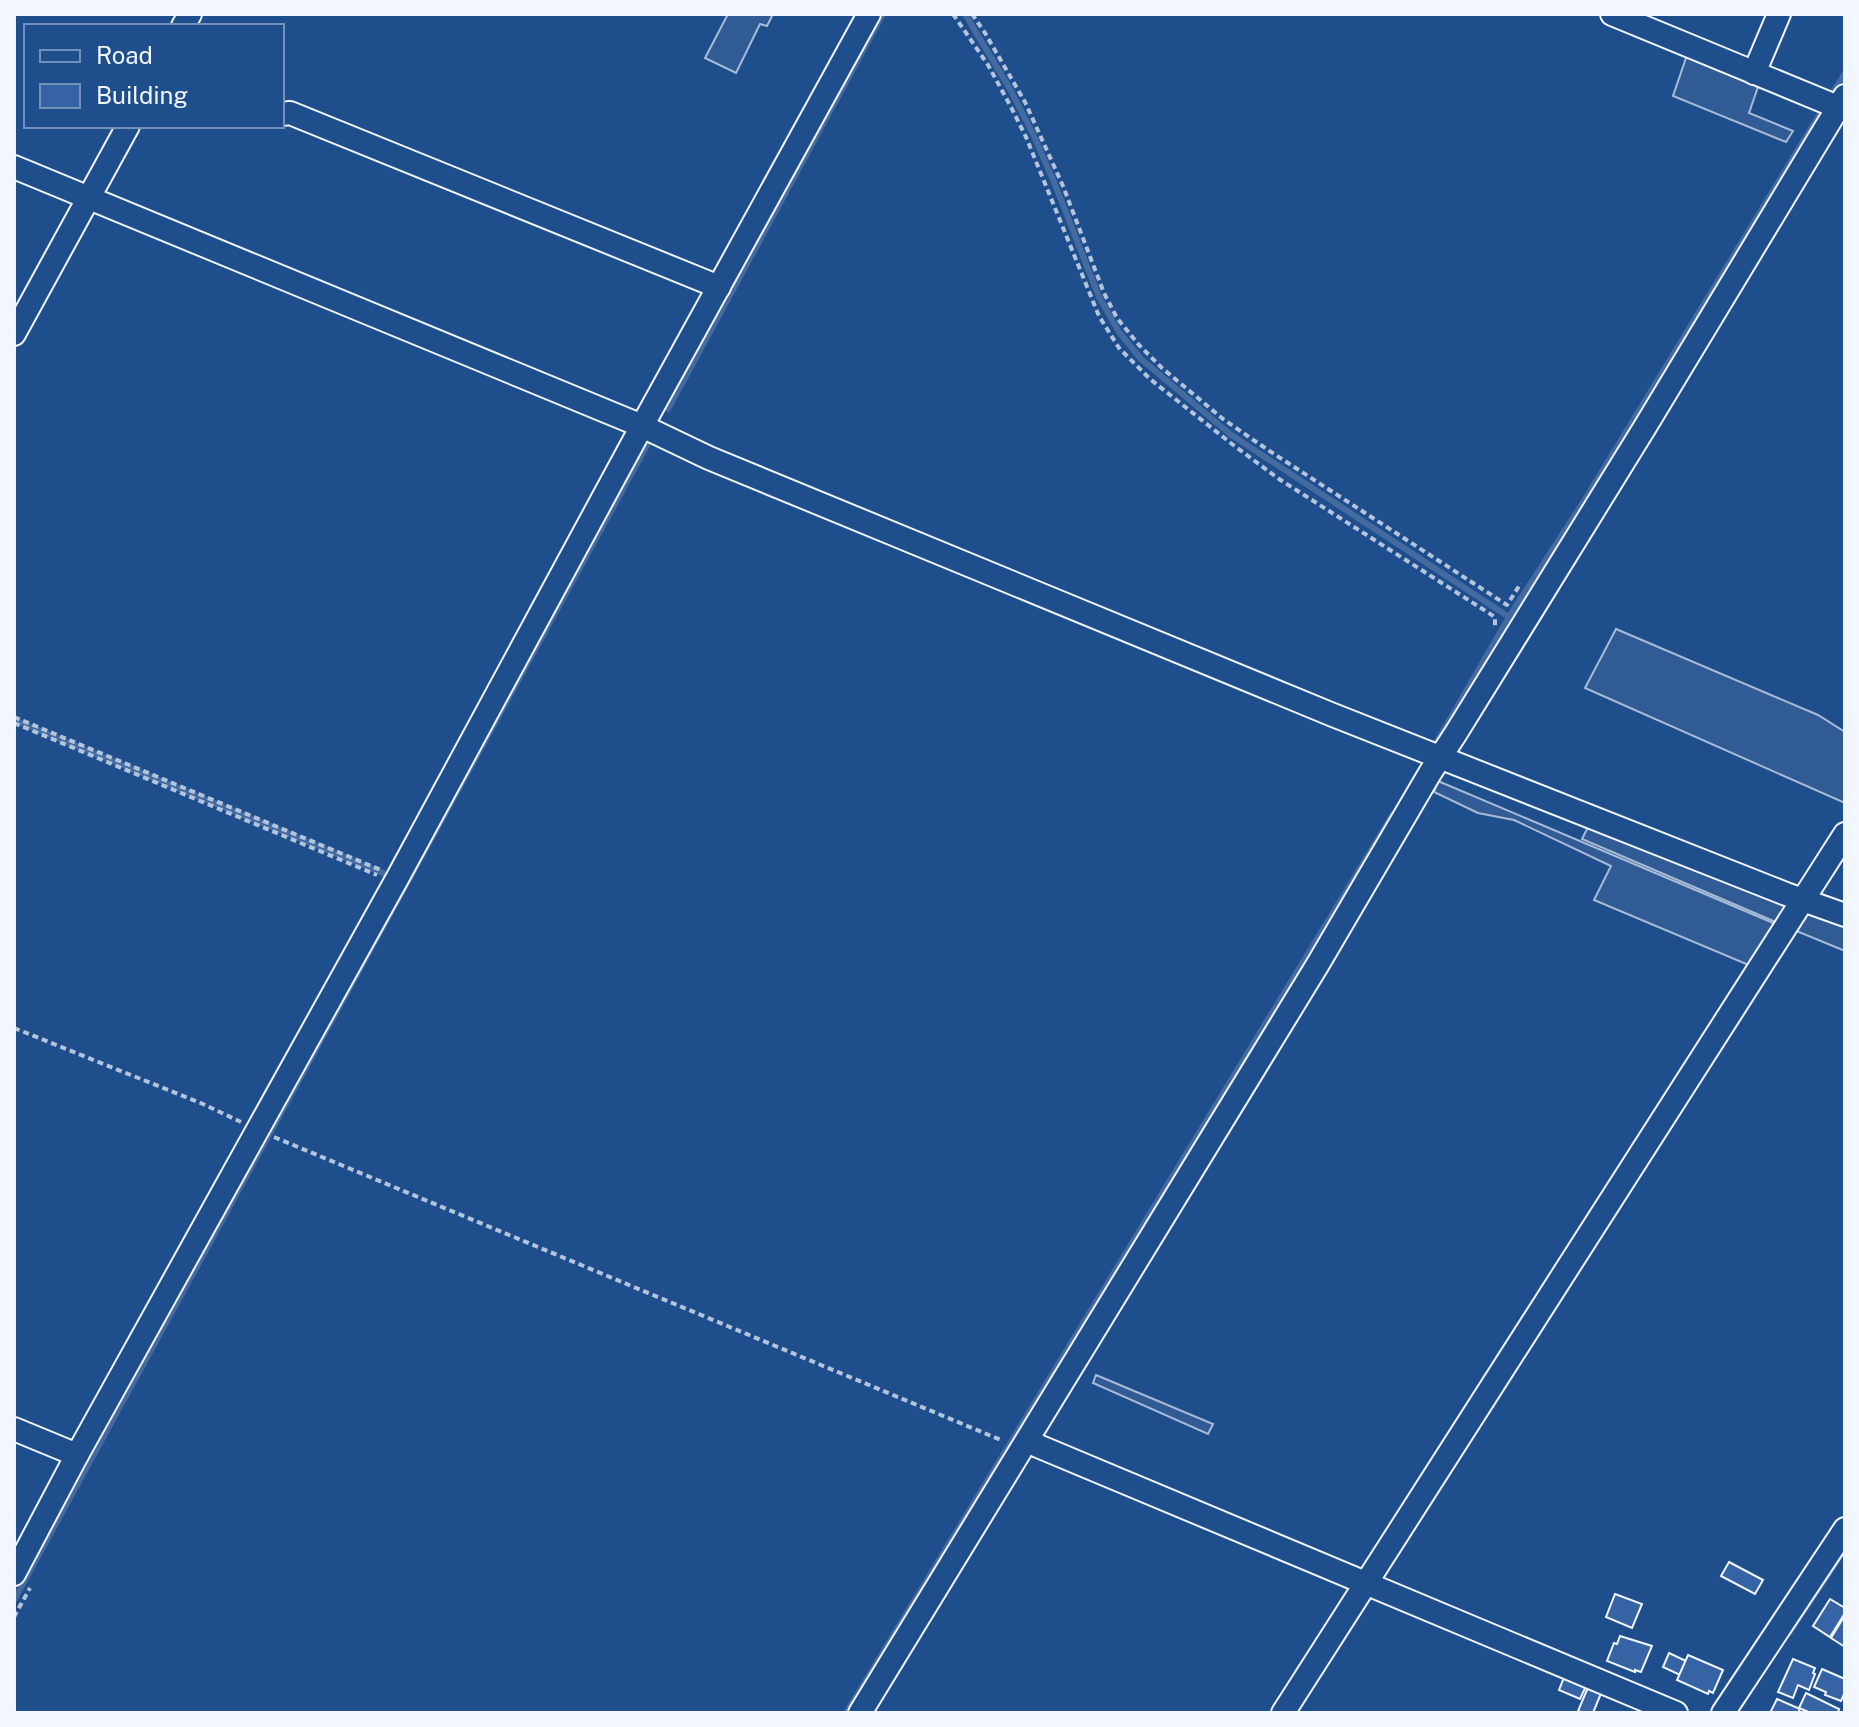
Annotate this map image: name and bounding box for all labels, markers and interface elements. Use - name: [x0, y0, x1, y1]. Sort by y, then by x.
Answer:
- legend: [24, 24, 284, 128]
- text: Road: [96, 41, 153, 69]
- text: Building: [96, 81, 188, 109]

